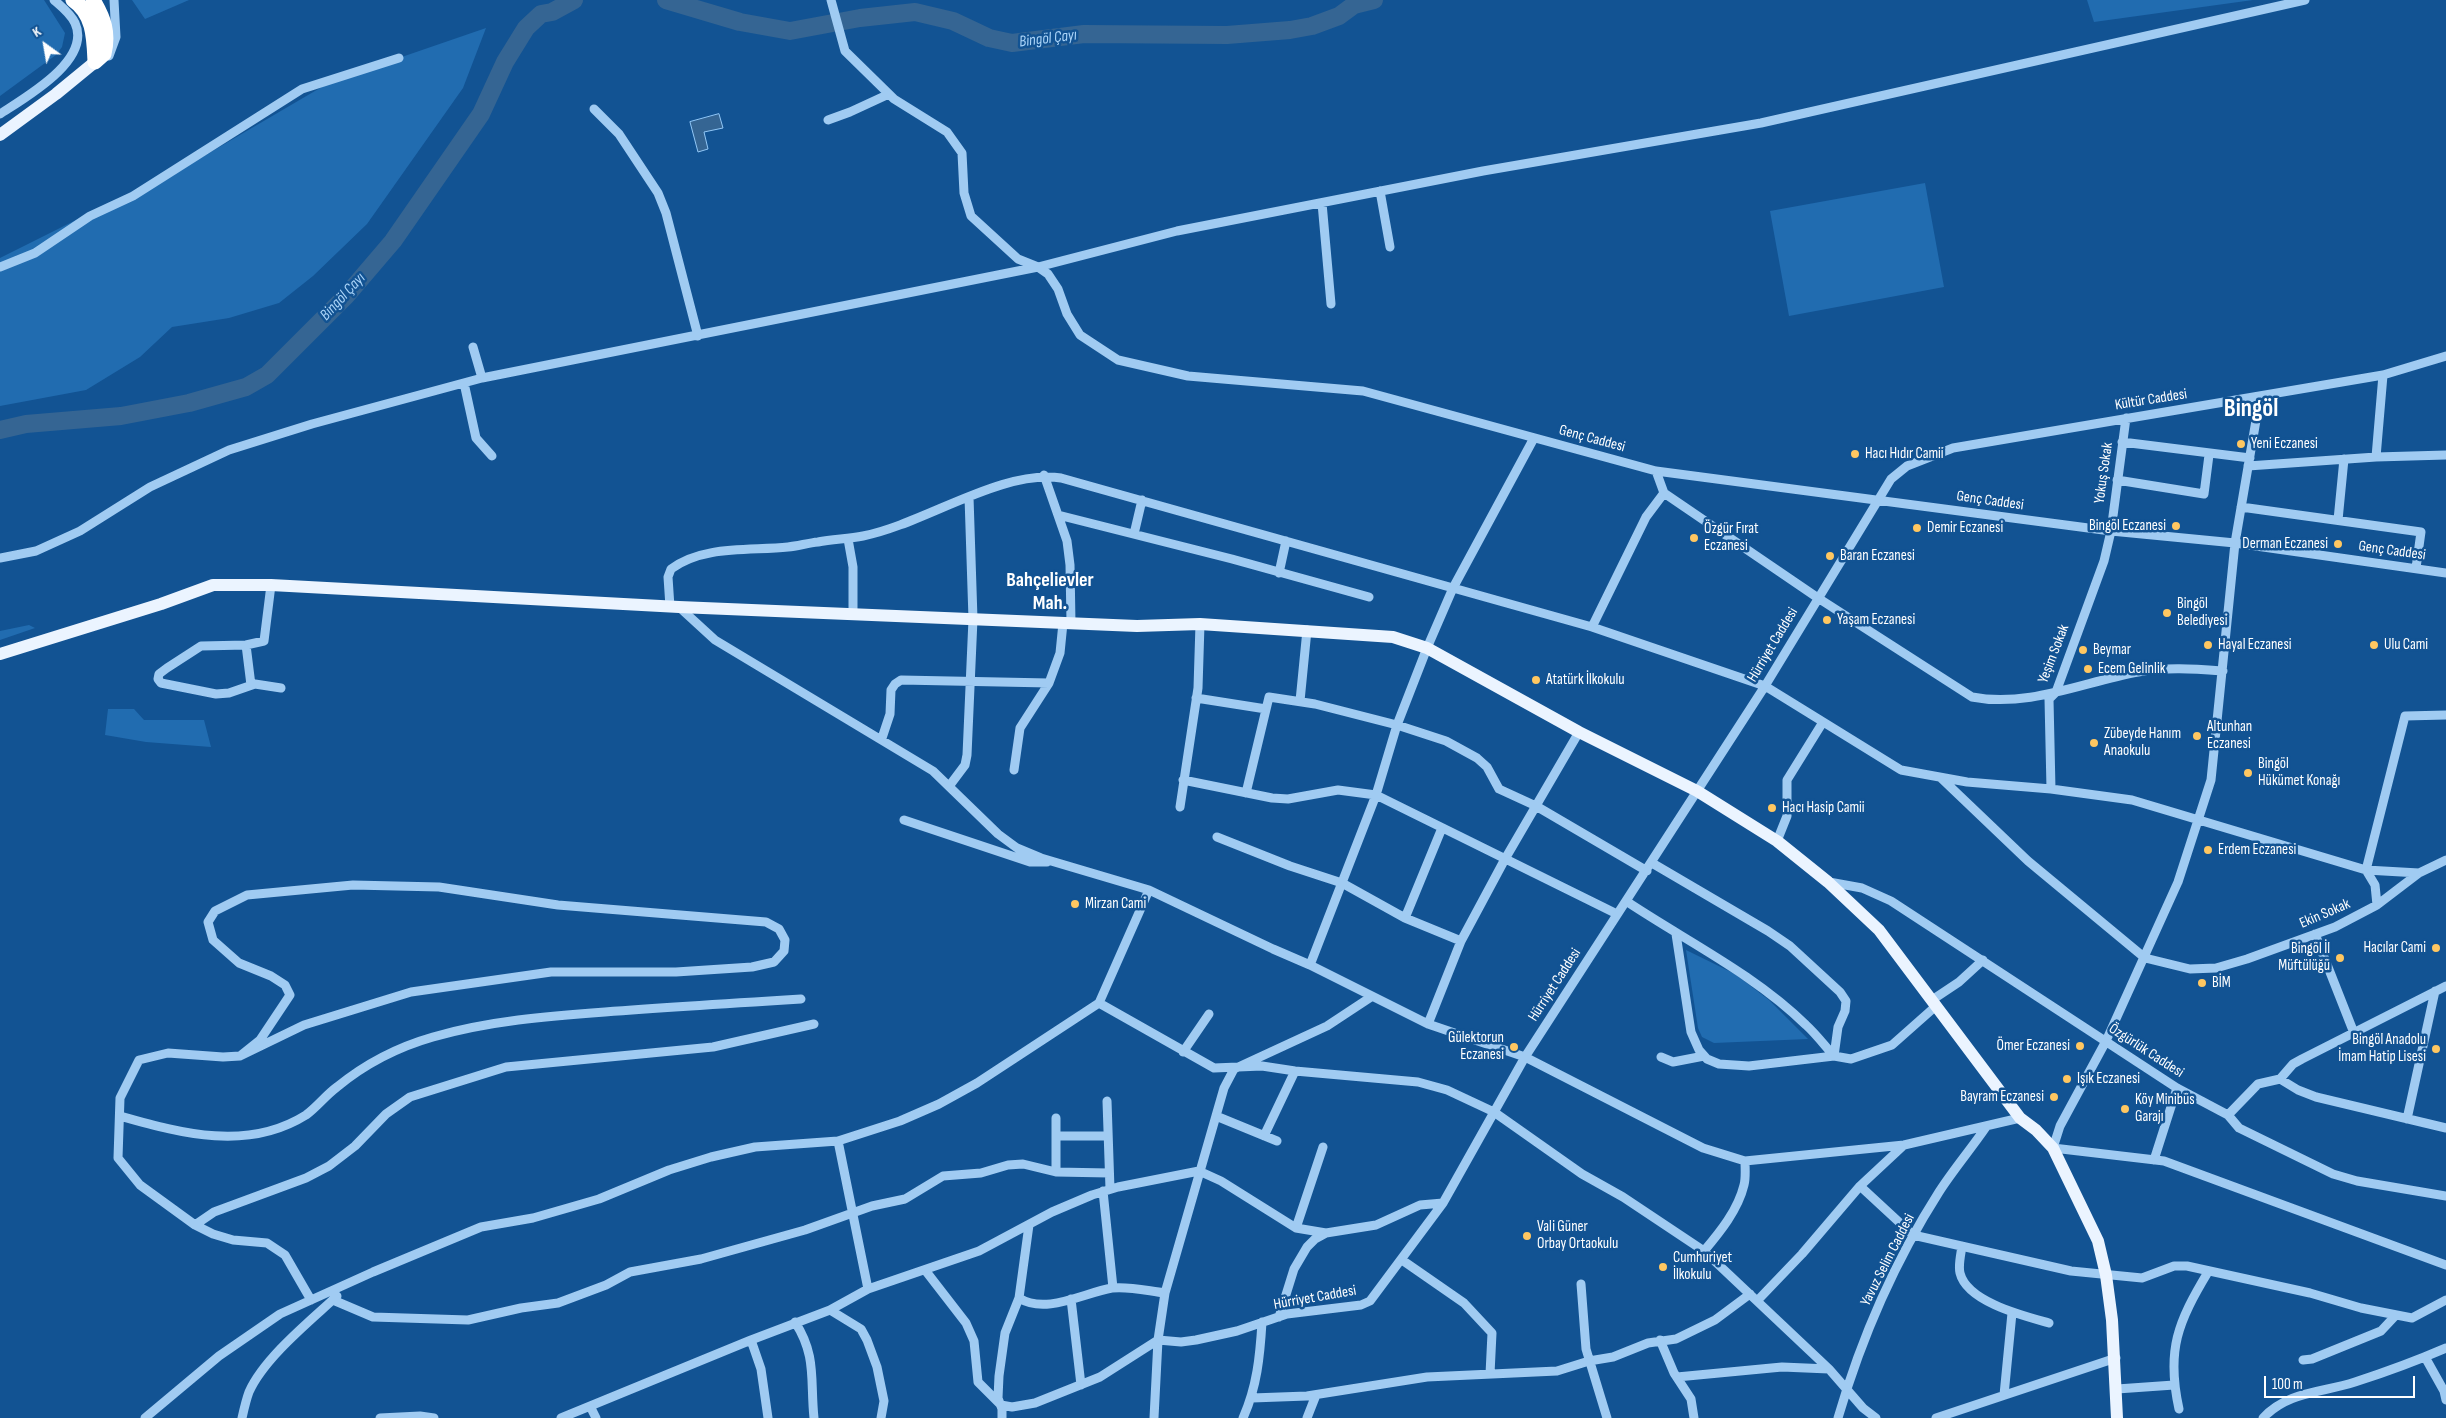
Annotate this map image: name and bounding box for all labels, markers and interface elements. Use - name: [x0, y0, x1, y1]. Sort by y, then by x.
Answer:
- north arrow: [20, 20, 70, 70]
- text: K: [29, 23, 44, 41]
- water label: Bingöl Çayı: [1018, 26, 1078, 52]
- water label: Bingöl Çayı: [316, 269, 370, 325]
- street label: Kültür Caddesi: [2114, 385, 2188, 415]
- district label: Bingöl: [2224, 395, 2278, 425]
- street label: Genç Caddesi: [1557, 422, 1627, 456]
- place label: Yeni Eczanesi: [2251, 435, 2318, 453]
- marker: Yeni Eczanesi: [2235, 438, 2247, 450]
- street label: Yokuş Sokak: [2091, 441, 2117, 505]
- place label: Hacı Hıdır Camii: [1865, 445, 1944, 463]
- marker: Hacı Hıdır Camii: [1849, 448, 1861, 460]
- street label: Genç Caddesi: [1955, 487, 2025, 515]
- place label: Bingöl Eczanesi: [2089, 517, 2166, 535]
- place label: Demir Eczanesi: [1927, 519, 2003, 537]
- place label: Özgür Fırat Eczanesi: [1704, 520, 1759, 555]
- marker: Bingöl Eczanesi: [2170, 520, 2182, 532]
- marker: Demir Eczanesi: [1911, 522, 1923, 534]
- marker: Özgür Fırat Eczanesi: [1688, 532, 1700, 544]
- place label: Derman Eczanesi: [2242, 535, 2328, 553]
- street label: Genç Caddesi: [2357, 537, 2427, 565]
- marker: Derman Eczanesi: [2332, 538, 2344, 550]
- place label: Baran Eczanesi: [1840, 547, 1915, 565]
- marker: Baran Eczanesi: [1824, 550, 1836, 562]
- district label: Bahçelievler Mah.: [1006, 569, 1094, 616]
- place label: Bingöl Belediyesi: [2177, 595, 2227, 630]
- street label: Hürriyet Caddesi: [1744, 605, 1802, 685]
- marker: Bingöl Belediyesi: [2161, 607, 2173, 619]
- place label: Yaşam Eczanesi: [1837, 611, 1915, 629]
- marker: Yaşam Eczanesi: [1821, 614, 1833, 626]
- street label: Yeşim Sokak: [2035, 622, 2073, 686]
- place label: Hayal Eczanesi: [2218, 636, 2292, 654]
- place label: Ulu Cami: [2384, 636, 2428, 654]
- marker: Hayal Eczanesi: [2202, 639, 2214, 651]
- marker: Ulu Cami: [2368, 639, 2380, 651]
- place label: Beymar: [2093, 641, 2131, 659]
- marker: Beymar: [2077, 644, 2089, 656]
- place label: Ecem Gelinlik: [2098, 660, 2166, 678]
- marker: Ecem Gelinlik: [2082, 663, 2094, 675]
- place label: Atatürk İlkokulu: [1546, 671, 1625, 689]
- marker: Atatürk İlkokulu: [1530, 674, 1542, 686]
- place label: Altunhan Eczanesi: [2207, 718, 2252, 753]
- place label: Zübeyde Hanım Anaokulu: [2104, 725, 2181, 760]
- marker: Altunhan Eczanesi: [2191, 730, 2203, 742]
- marker: Zübeyde Hanım Anaokulu: [2088, 737, 2100, 749]
- place label: Bingöl Hükümet Konağı: [2258, 755, 2340, 790]
- marker: Bingöl Hükümet Konağı: [2242, 767, 2254, 779]
- place label: Hacı Hasip Camii: [1782, 799, 1865, 817]
- marker: Hacı Hasip Camii: [1766, 802, 1778, 814]
- place label: Erdem Eczanesi: [2218, 841, 2296, 859]
- marker: Erdem Eczanesi: [2202, 844, 2214, 856]
- place label: Mirzan Cami: [1085, 895, 1146, 913]
- street label: Ekin Sokak: [2297, 895, 2353, 933]
- marker: Mirzan Cami: [1069, 898, 1081, 910]
- place label: Hacılar Cami: [2363, 939, 2426, 957]
- place label: Bingöl İl Müftülüğü: [2278, 940, 2330, 975]
- marker: Hacılar Cami: [2430, 942, 2442, 954]
- street label: Hürriyet Caddesi: [1525, 945, 1585, 1025]
- marker: Bingöl İl Müftülüğü: [2334, 952, 2346, 964]
- place label: BİM: [2212, 974, 2231, 992]
- marker: BİM: [2196, 977, 2208, 989]
- street label: Özgürlük Caddesi: [2105, 1020, 2187, 1082]
- place label: Gülektorun Eczanesi: [1448, 1029, 1504, 1064]
- place label: Bingöl Anadolu İmam Hatip Lisesi: [2338, 1031, 2426, 1066]
- place label: Ömer Eczanesi: [1996, 1037, 2070, 1055]
- marker: Ömer Eczanesi: [2074, 1040, 2086, 1052]
- marker: Gülektorun Eczanesi: [1508, 1041, 1520, 1053]
- marker: Bingöl Anadolu İmam Hatip Lisesi: [2430, 1043, 2442, 1055]
- place label: Işık Eczanesi: [2077, 1070, 2140, 1088]
- marker: Işık Eczanesi: [2061, 1073, 2073, 1085]
- place label: Bayram Eczanesi: [1960, 1088, 2044, 1106]
- marker: Bayram Eczanesi: [2048, 1091, 2060, 1103]
- place label: Köy Minibüs Garajı: [2135, 1091, 2195, 1126]
- marker: Köy Minibüs Garajı: [2119, 1103, 2131, 1115]
- street label: Yavuz Selim Caddesi: [1857, 1211, 1919, 1309]
- place label: Vali Güner Orbay Ortaokulu: [1537, 1218, 1618, 1253]
- marker: Vali Güner Orbay Ortaokulu: [1521, 1230, 1533, 1242]
- place label: Cumhuriyet İlkokulu: [1673, 1249, 1732, 1284]
- marker: Cumhuriyet İlkokulu: [1657, 1261, 1669, 1273]
- street label: Hürriyet Caddesi: [1272, 1282, 1358, 1314]
- scale bar: [2266, 1366, 2417, 1398]
- text: 100 m: [2272, 1375, 2303, 1394]

